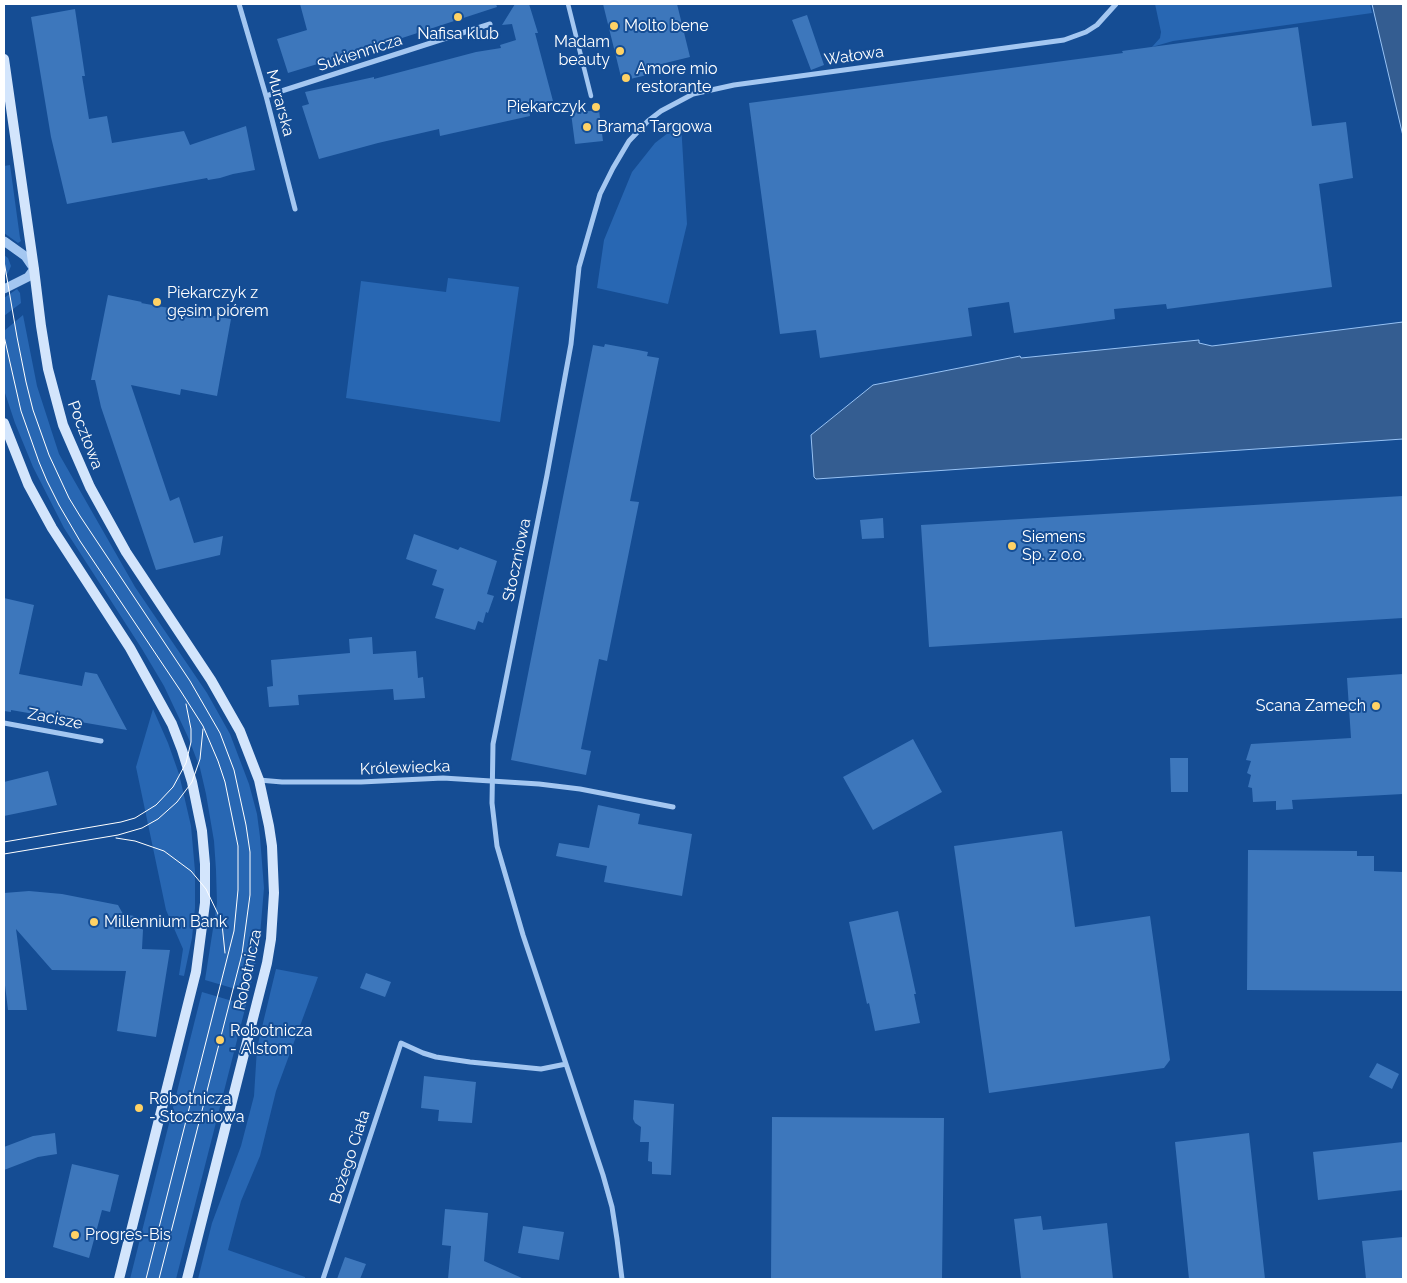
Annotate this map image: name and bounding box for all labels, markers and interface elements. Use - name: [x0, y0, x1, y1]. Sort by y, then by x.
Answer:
- marker: Nafisa klub: [452, 11, 464, 23]
- place label: Molto bene: [624, 16, 709, 36]
- marker: Molto bene: [608, 20, 620, 32]
- place label: Nafisa klub: [417, 24, 499, 44]
- street label: Sukiennicza: [315, 30, 405, 76]
- place label: Madam beauty: [554, 32, 610, 70]
- street label: Wałowa: [823, 42, 885, 70]
- marker: Madam beauty: [614, 45, 626, 57]
- place label: Amore mio restorante: [636, 59, 718, 97]
- street label: Murarska: [262, 68, 298, 138]
- marker: Amore mio restorante: [620, 72, 632, 84]
- place label: Piekarczyk: [507, 97, 586, 117]
- marker: Piekarczyk: [590, 101, 602, 113]
- place label: Brama Targowa: [597, 117, 712, 137]
- marker: Brama Targowa: [581, 121, 593, 133]
- place label: Piekarczyk z gęsim piórem: [167, 283, 269, 321]
- marker: Piekarczyk z gęsim piórem: [151, 296, 163, 308]
- street label: Pocztowa: [63, 398, 107, 472]
- street label: Stoczniowa: [499, 517, 535, 603]
- place label: Siemens Sp. z o.o.: [1022, 527, 1086, 565]
- marker: Siemens Sp. z o.o.: [1006, 540, 1018, 552]
- place label: Scana Zamech: [1256, 696, 1366, 716]
- marker: Scana Zamech: [1370, 700, 1382, 712]
- street label: Zacisze: [26, 704, 84, 734]
- street label: Królewiecka: [359, 757, 451, 779]
- place label: Millennium Bank: [104, 912, 227, 932]
- marker: Millennium Bank: [88, 916, 100, 928]
- street label: Robotnicza: [230, 928, 266, 1012]
- place label: Robotnicza - Alstom: [230, 1021, 313, 1059]
- marker: Robotnicza - Alstom: [214, 1034, 226, 1046]
- place label: Robotnicza - Stoczniowa: [149, 1089, 244, 1127]
- marker: Robotnicza - Stoczniowa: [133, 1102, 145, 1114]
- street label: Bożego Ciała: [326, 1108, 374, 1206]
- place label: Progres-Bis: [85, 1225, 171, 1245]
- marker: Progres-Bis: [69, 1229, 81, 1241]

